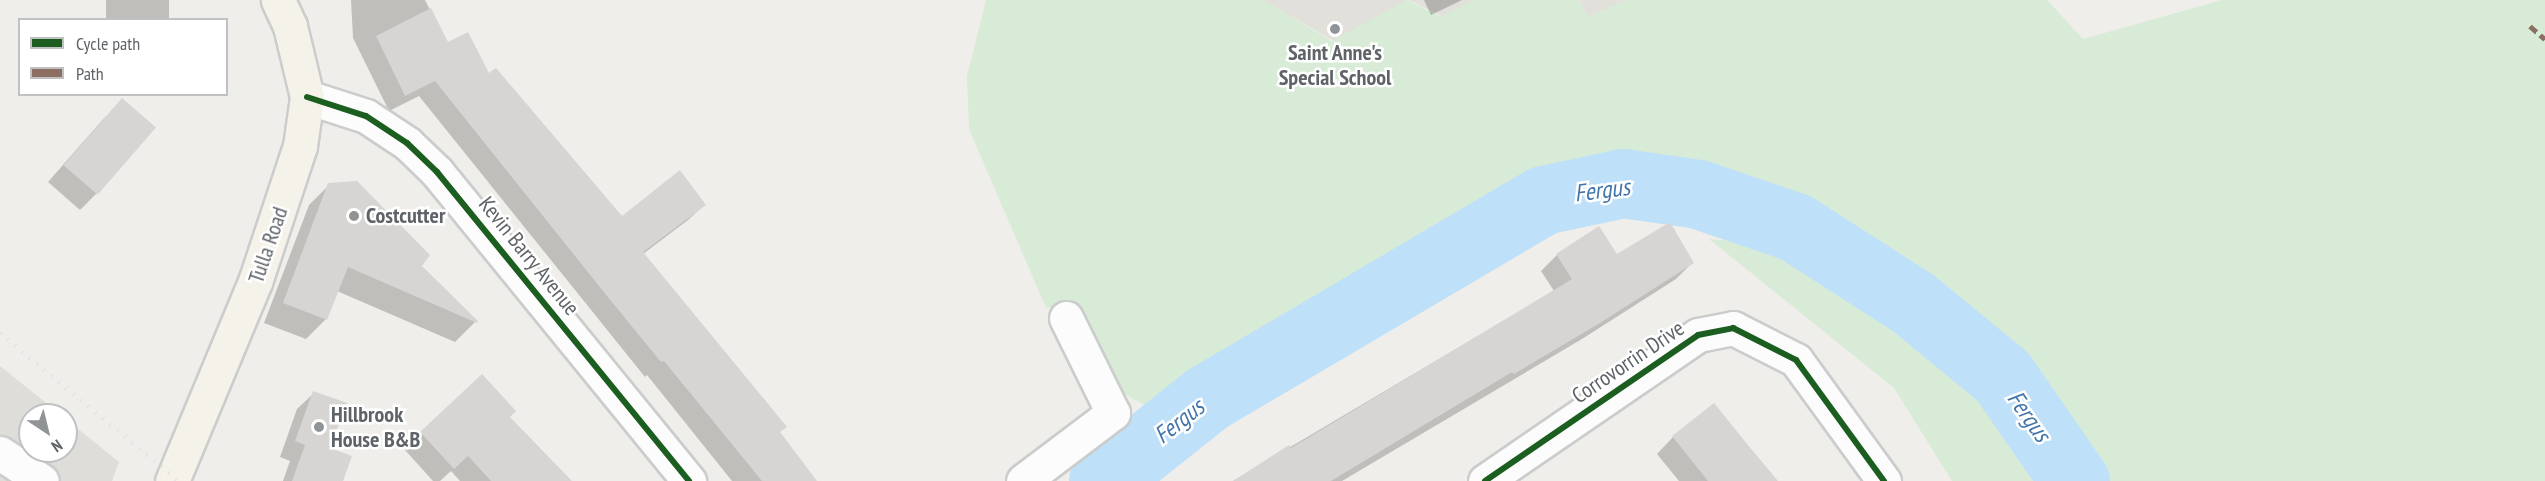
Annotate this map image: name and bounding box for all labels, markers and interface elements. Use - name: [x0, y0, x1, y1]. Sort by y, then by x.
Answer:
- legend: [18, 18, 228, 96]
- marker: Saint Anne's Special School: [1328, 22, 1342, 36]
- text: Cycle path: [76, 32, 140, 55]
- place label: Saint Anne's Special School: [1279, 39, 1391, 90]
- text: Path: [76, 62, 104, 85]
- water label: Fergus: [1573, 172, 1631, 208]
- street label: Kevin Barry Avenue: [473, 191, 585, 321]
- street label: Tulla Road: [243, 203, 293, 287]
- place label: Costcutter: [366, 203, 445, 229]
- marker: Costcutter: [347, 209, 361, 223]
- street label: Corrovorrin Drive: [1567, 315, 1689, 409]
- water label: Fergus: [2001, 385, 2057, 447]
- water label: Fergus: [1148, 393, 1210, 449]
- place label: Hillbrook House B&B: [331, 401, 420, 452]
- north arrow: [18, 403, 78, 463]
- marker: Hillbrook House B&B: [312, 420, 326, 434]
- text: N: [48, 435, 66, 457]

